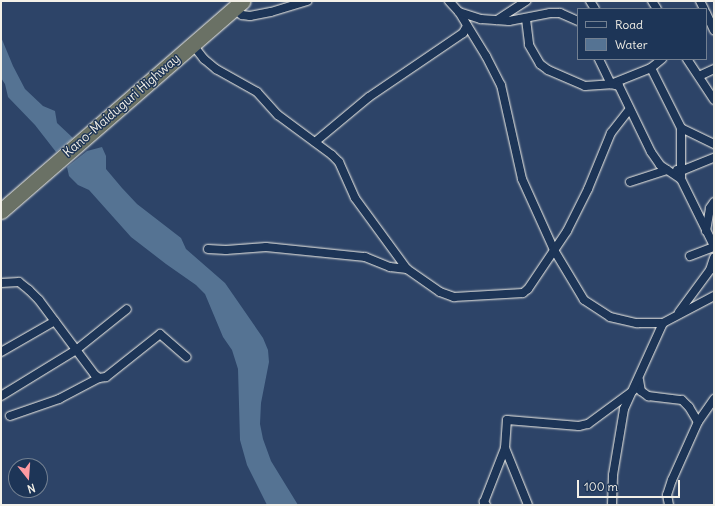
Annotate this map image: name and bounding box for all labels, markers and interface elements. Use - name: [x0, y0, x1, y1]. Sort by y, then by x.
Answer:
- legend: [577, 8, 707, 60]
- text: Road: [615, 17, 643, 32]
- text: Water: [615, 37, 648, 52]
- street label: Kano-Maiduguri Highway: [60, 51, 184, 161]
- north arrow: [8, 458, 48, 498]
- scale bar: [579, 472, 682, 498]
- text: 100 m: [584, 479, 618, 494]
- text: N: [26, 481, 37, 496]

